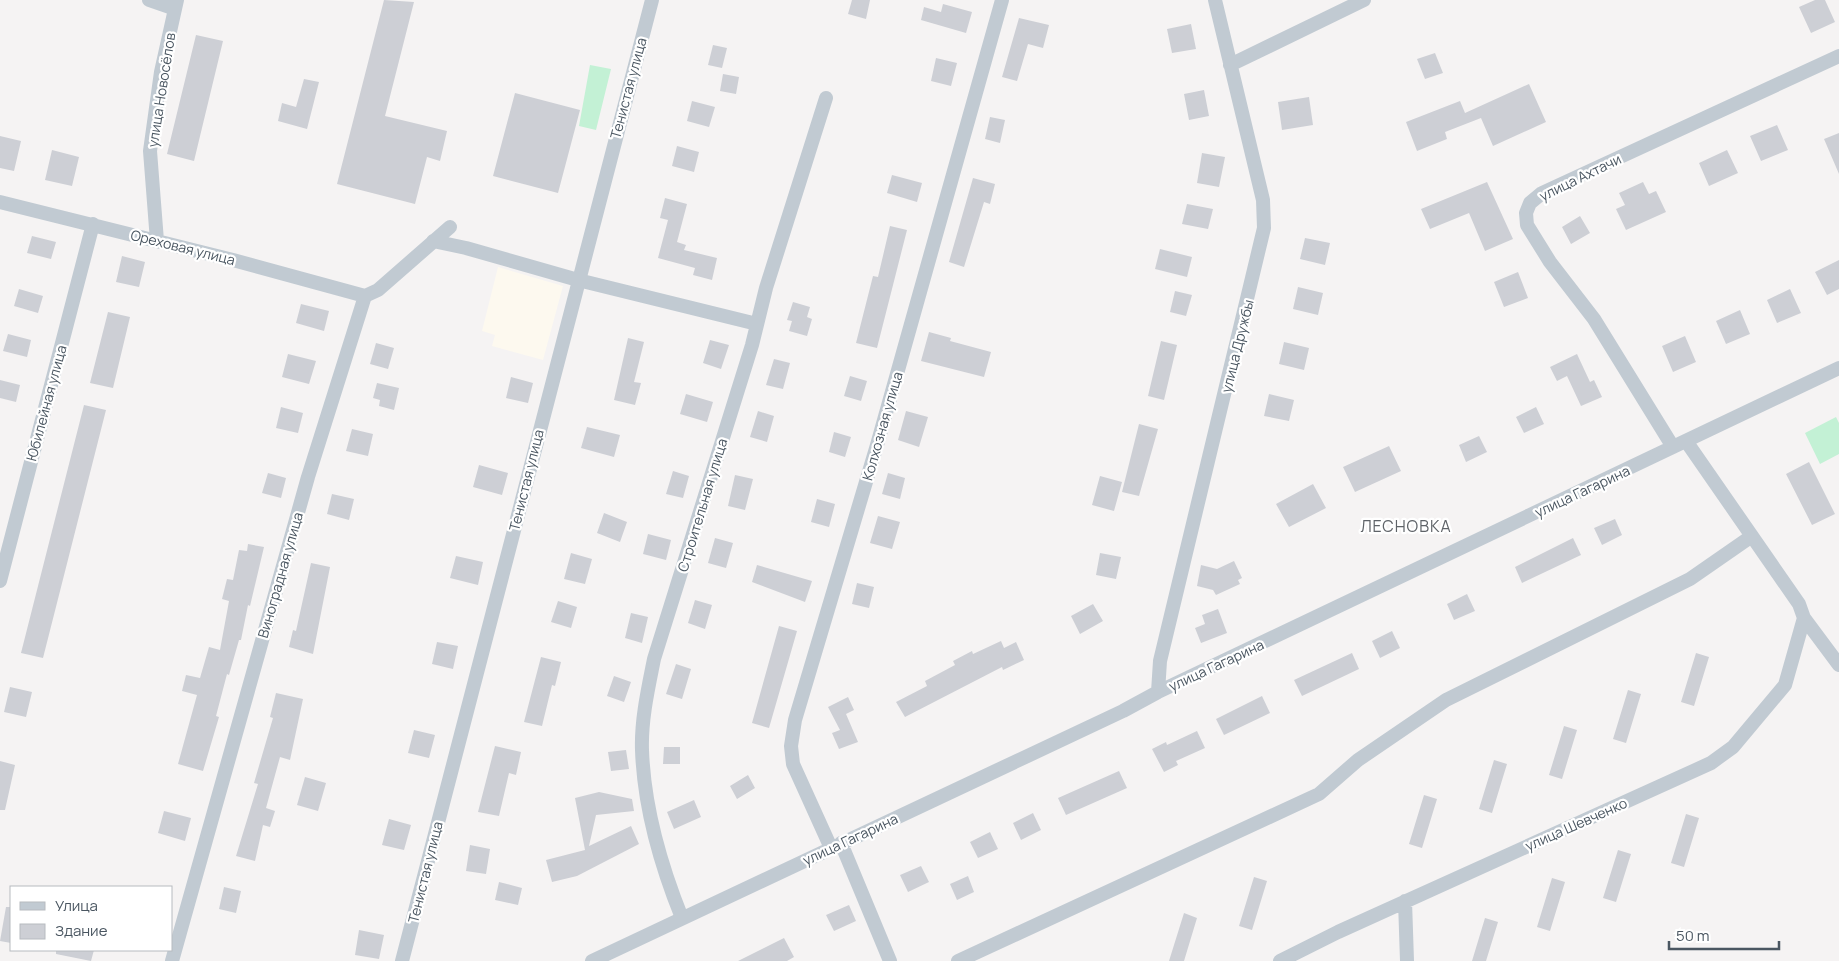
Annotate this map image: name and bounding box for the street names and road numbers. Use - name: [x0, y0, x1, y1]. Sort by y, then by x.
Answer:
- street label: улица Новосёлов: [143, 31, 180, 149]
- street label: Тенистая улица: [605, 35, 651, 141]
- street label: улица Ахтачи: [1536, 149, 1624, 205]
- street label: Ореховая улица: [129, 225, 237, 269]
- street label: улица Дружбы: [1216, 297, 1258, 395]
- street label: Юбилейная улица: [21, 343, 71, 463]
- street label: Колхозная улица: [857, 369, 907, 483]
- street label: Тенистая улица: [504, 427, 548, 533]
- street label: Строительная улица: [673, 436, 731, 574]
- street label: улица Гагарина: [1531, 461, 1633, 521]
- street label: Виноградная улица: [253, 510, 307, 640]
- street label: улица Гагарина: [1165, 635, 1267, 695]
- street label: улица Шевченко: [1522, 793, 1630, 855]
- street label: улица Гагарина: [799, 809, 901, 869]
- street label: Тенистая улица: [403, 819, 447, 925]

